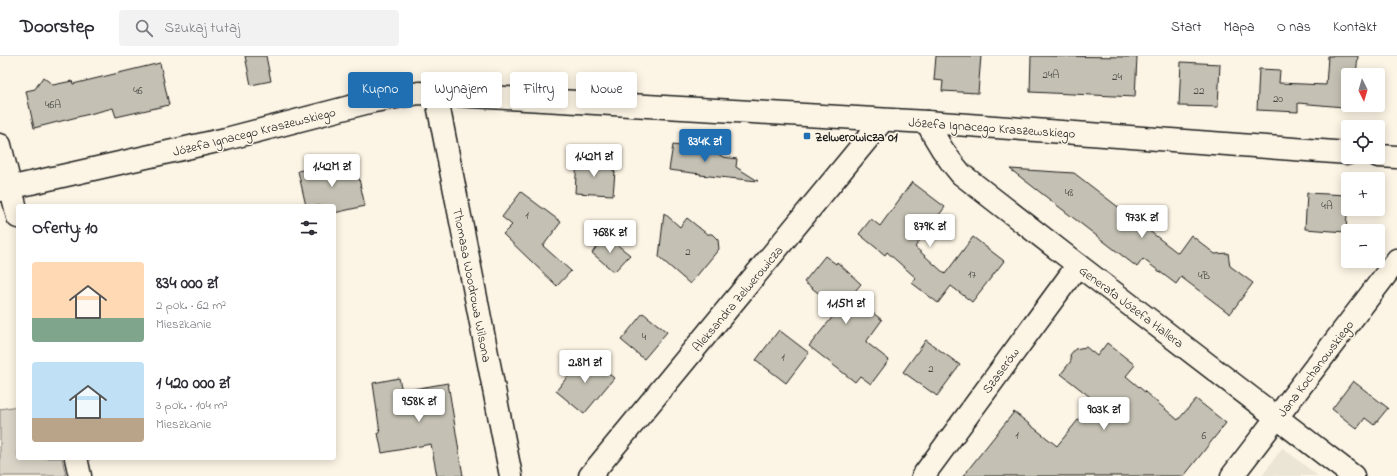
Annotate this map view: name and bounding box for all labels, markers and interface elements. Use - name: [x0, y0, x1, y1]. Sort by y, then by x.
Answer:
- search box: [119, 10, 399, 46]
- text: Doorstep: [20, 14, 95, 41]
- icon: search: [133, 17, 155, 39]
- text: Szukaj tutaj: [165, 17, 240, 39]
- text: Start: [1171, 17, 1201, 38]
- text: Mapa: [1223, 17, 1255, 38]
- text: O nas: [1277, 17, 1311, 38]
- text: Kontakt: [1333, 17, 1377, 38]
- house number: 24A: [1043, 67, 1060, 83]
- north arrow: [1341, 68, 1385, 112]
- map controls: [1341, 68, 1385, 268]
- house number: 24: [1112, 69, 1122, 85]
- chip: Kupno: [348, 72, 413, 108]
- chip: Wynajem: [421, 72, 502, 108]
- chip: Filtry: [510, 72, 568, 108]
- chip: Nowe: [576, 72, 637, 108]
- house number: 46: [133, 83, 143, 99]
- house number: 22: [1194, 83, 1205, 99]
- house number: 20: [1273, 91, 1283, 107]
- house number: 46A: [45, 97, 61, 113]
- street label: Józefa Ignacego Kraszewskiego: [171, 103, 338, 163]
- street label: Józefa Ignacego Kraszewskiego: [908, 113, 1076, 145]
- button: locate: [1341, 120, 1385, 164]
- place label: Zelwerowicza 01: [815, 128, 899, 147]
- pin: 834K zł: [668, 129, 742, 163]
- marker: Zelwerowicza 01: [802, 131, 812, 141]
- text: 834K zł: [688, 132, 722, 151]
- pin: 1.42M zł: [553, 144, 635, 178]
- text: 1.42M zł: [575, 147, 613, 166]
- pin: 1.42M zł: [291, 154, 373, 188]
- text: 1.42M zł: [313, 157, 351, 176]
- button: +: [1341, 172, 1385, 216]
- house number: 48: [1065, 185, 1073, 201]
- house number: 4A: [1321, 198, 1333, 214]
- pin: 973K zł: [1105, 205, 1179, 239]
- street label: Thomasa Woodrowa Wilsona: [447, 206, 496, 364]
- house number: 1: [525, 208, 529, 224]
- text: 973K zł: [1126, 208, 1158, 227]
- pin: 879K zł: [893, 214, 967, 248]
- text: Oferty: 10: [32, 216, 98, 241]
- icon: filters: [298, 217, 320, 239]
- text: 879K zł: [914, 217, 946, 236]
- pin: 768K zł: [573, 220, 647, 254]
- text: 768K zł: [593, 223, 627, 242]
- button: −: [1341, 224, 1385, 268]
- street label: Aleksandra Zelwerowicza: [688, 242, 788, 356]
- house number: 2: [685, 244, 691, 260]
- street label: Generała Józefa Hallera: [1075, 261, 1188, 353]
- house number: 17: [968, 267, 976, 283]
- house number: 4B: [1198, 268, 1211, 284]
- text: 834 000 zł: [156, 271, 218, 296]
- icon: home: [64, 278, 112, 326]
- pin: 1.15M zł: [805, 291, 887, 325]
- text: 1.15M zł: [827, 294, 865, 313]
- text: 2 pok. · 62 m²: [156, 296, 226, 315]
- text: Mieszkanie: [156, 315, 211, 334]
- street label: Jana Kochanowskiego: [1273, 316, 1360, 422]
- house number: 4: [642, 329, 647, 345]
- street label: Szaserów: [978, 344, 1025, 398]
- pin: 2.8M zł: [548, 350, 622, 384]
- house number: 1: [781, 350, 785, 366]
- text: 2.8M zł: [568, 353, 602, 372]
- house number: 2: [928, 361, 934, 377]
- text: 1 420 000 zł: [156, 371, 230, 396]
- icon: home: [64, 378, 112, 426]
- pin: 958K zł: [382, 389, 456, 423]
- text: 958K zł: [402, 392, 436, 411]
- text: 3 pok. · 104 m²: [156, 396, 228, 415]
- pin: 903K zł: [1067, 397, 1141, 431]
- text: 903K zł: [1088, 400, 1120, 419]
- text: Mieszkanie: [156, 415, 211, 434]
- house number: 1: [1015, 428, 1019, 444]
- house number: 6: [1202, 428, 1207, 444]

